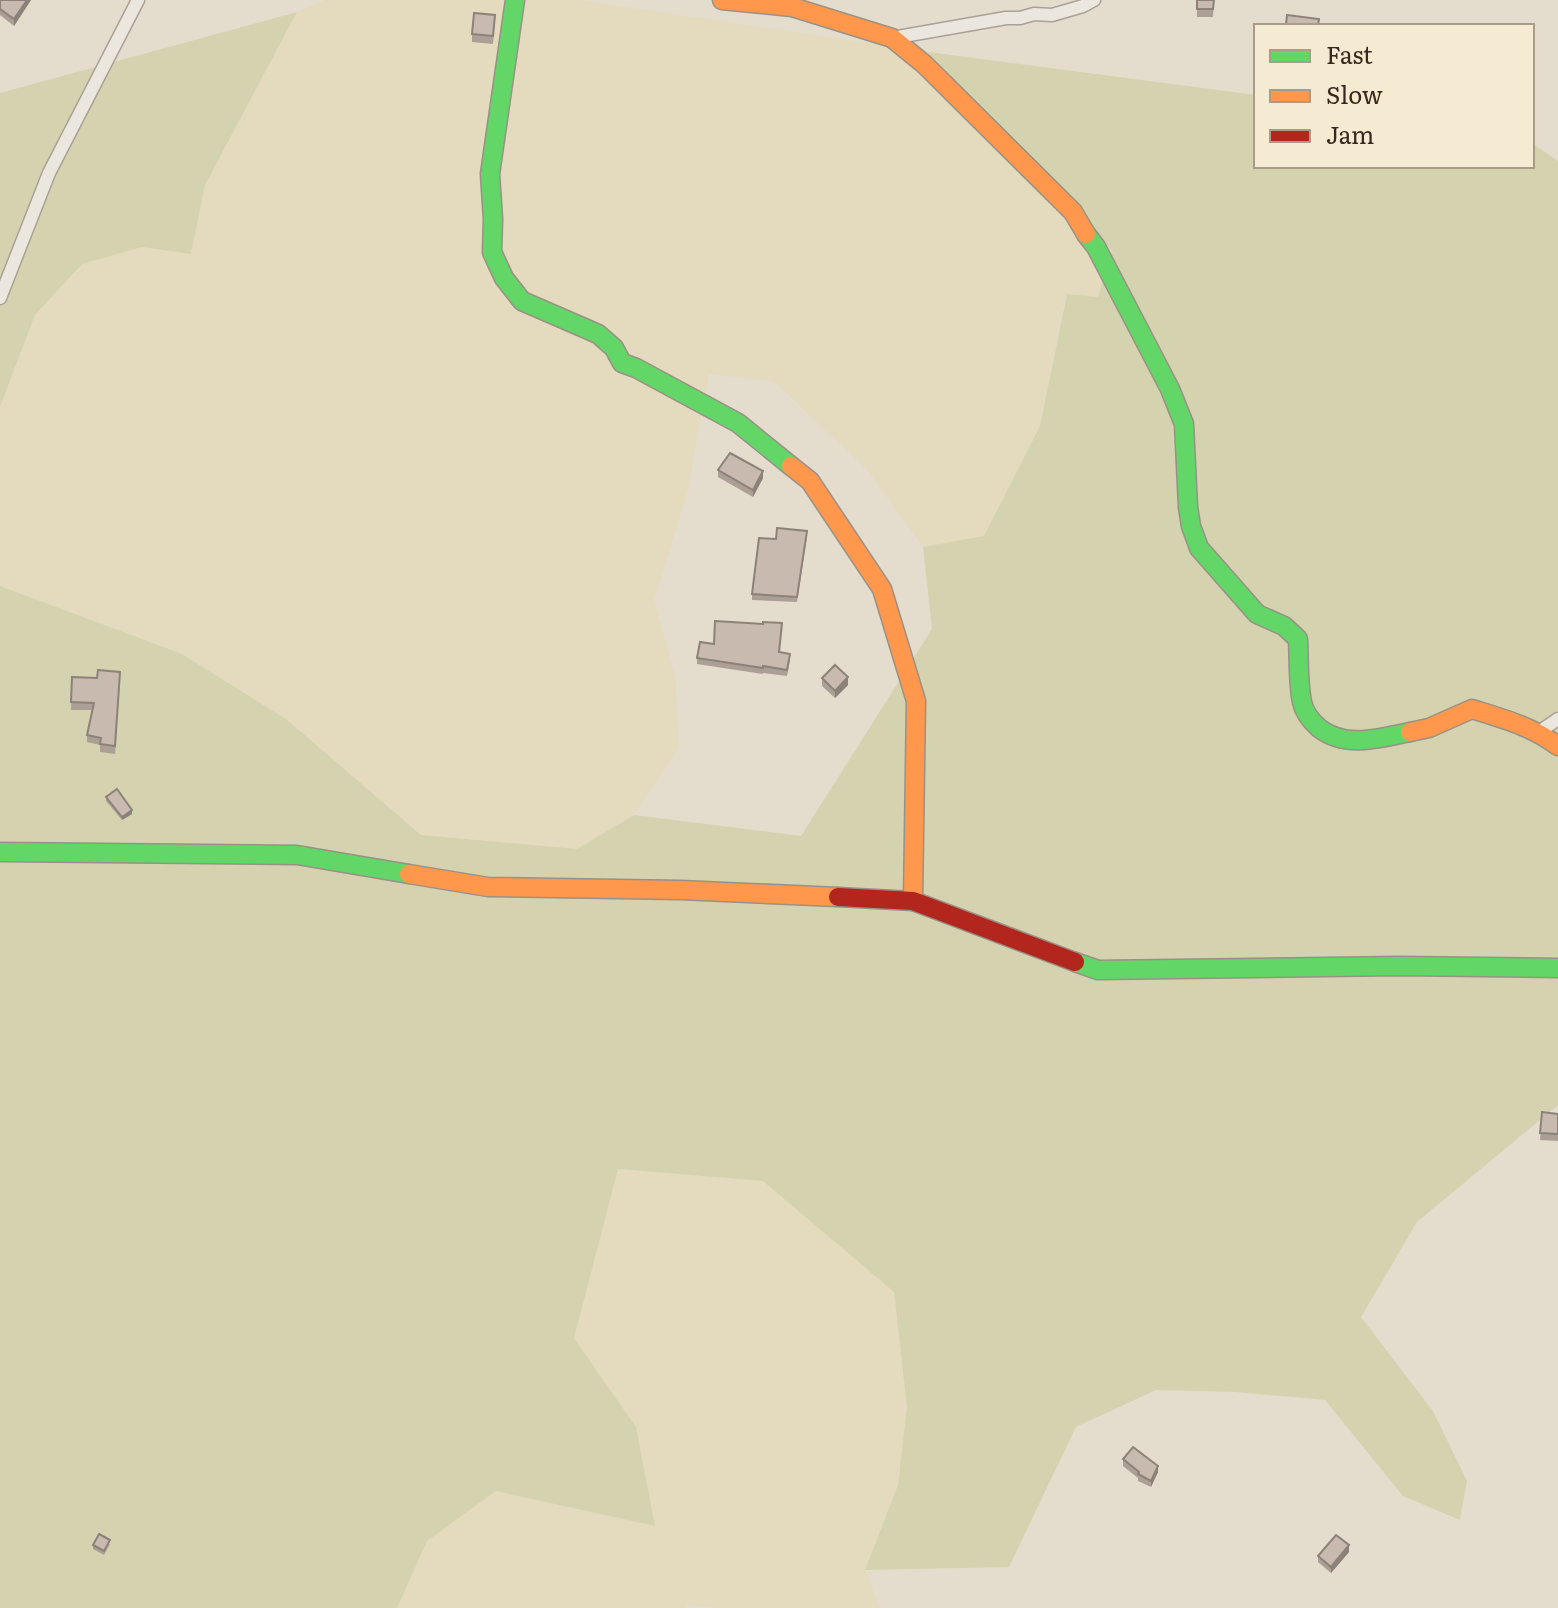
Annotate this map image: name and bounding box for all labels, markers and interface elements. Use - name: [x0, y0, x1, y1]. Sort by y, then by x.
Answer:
- legend: [1254, 24, 1534, 168]
- text: Fast: [1326, 36, 1373, 71]
- text: Slow: [1326, 76, 1383, 111]
- text: Jam: [1326, 116, 1374, 151]

